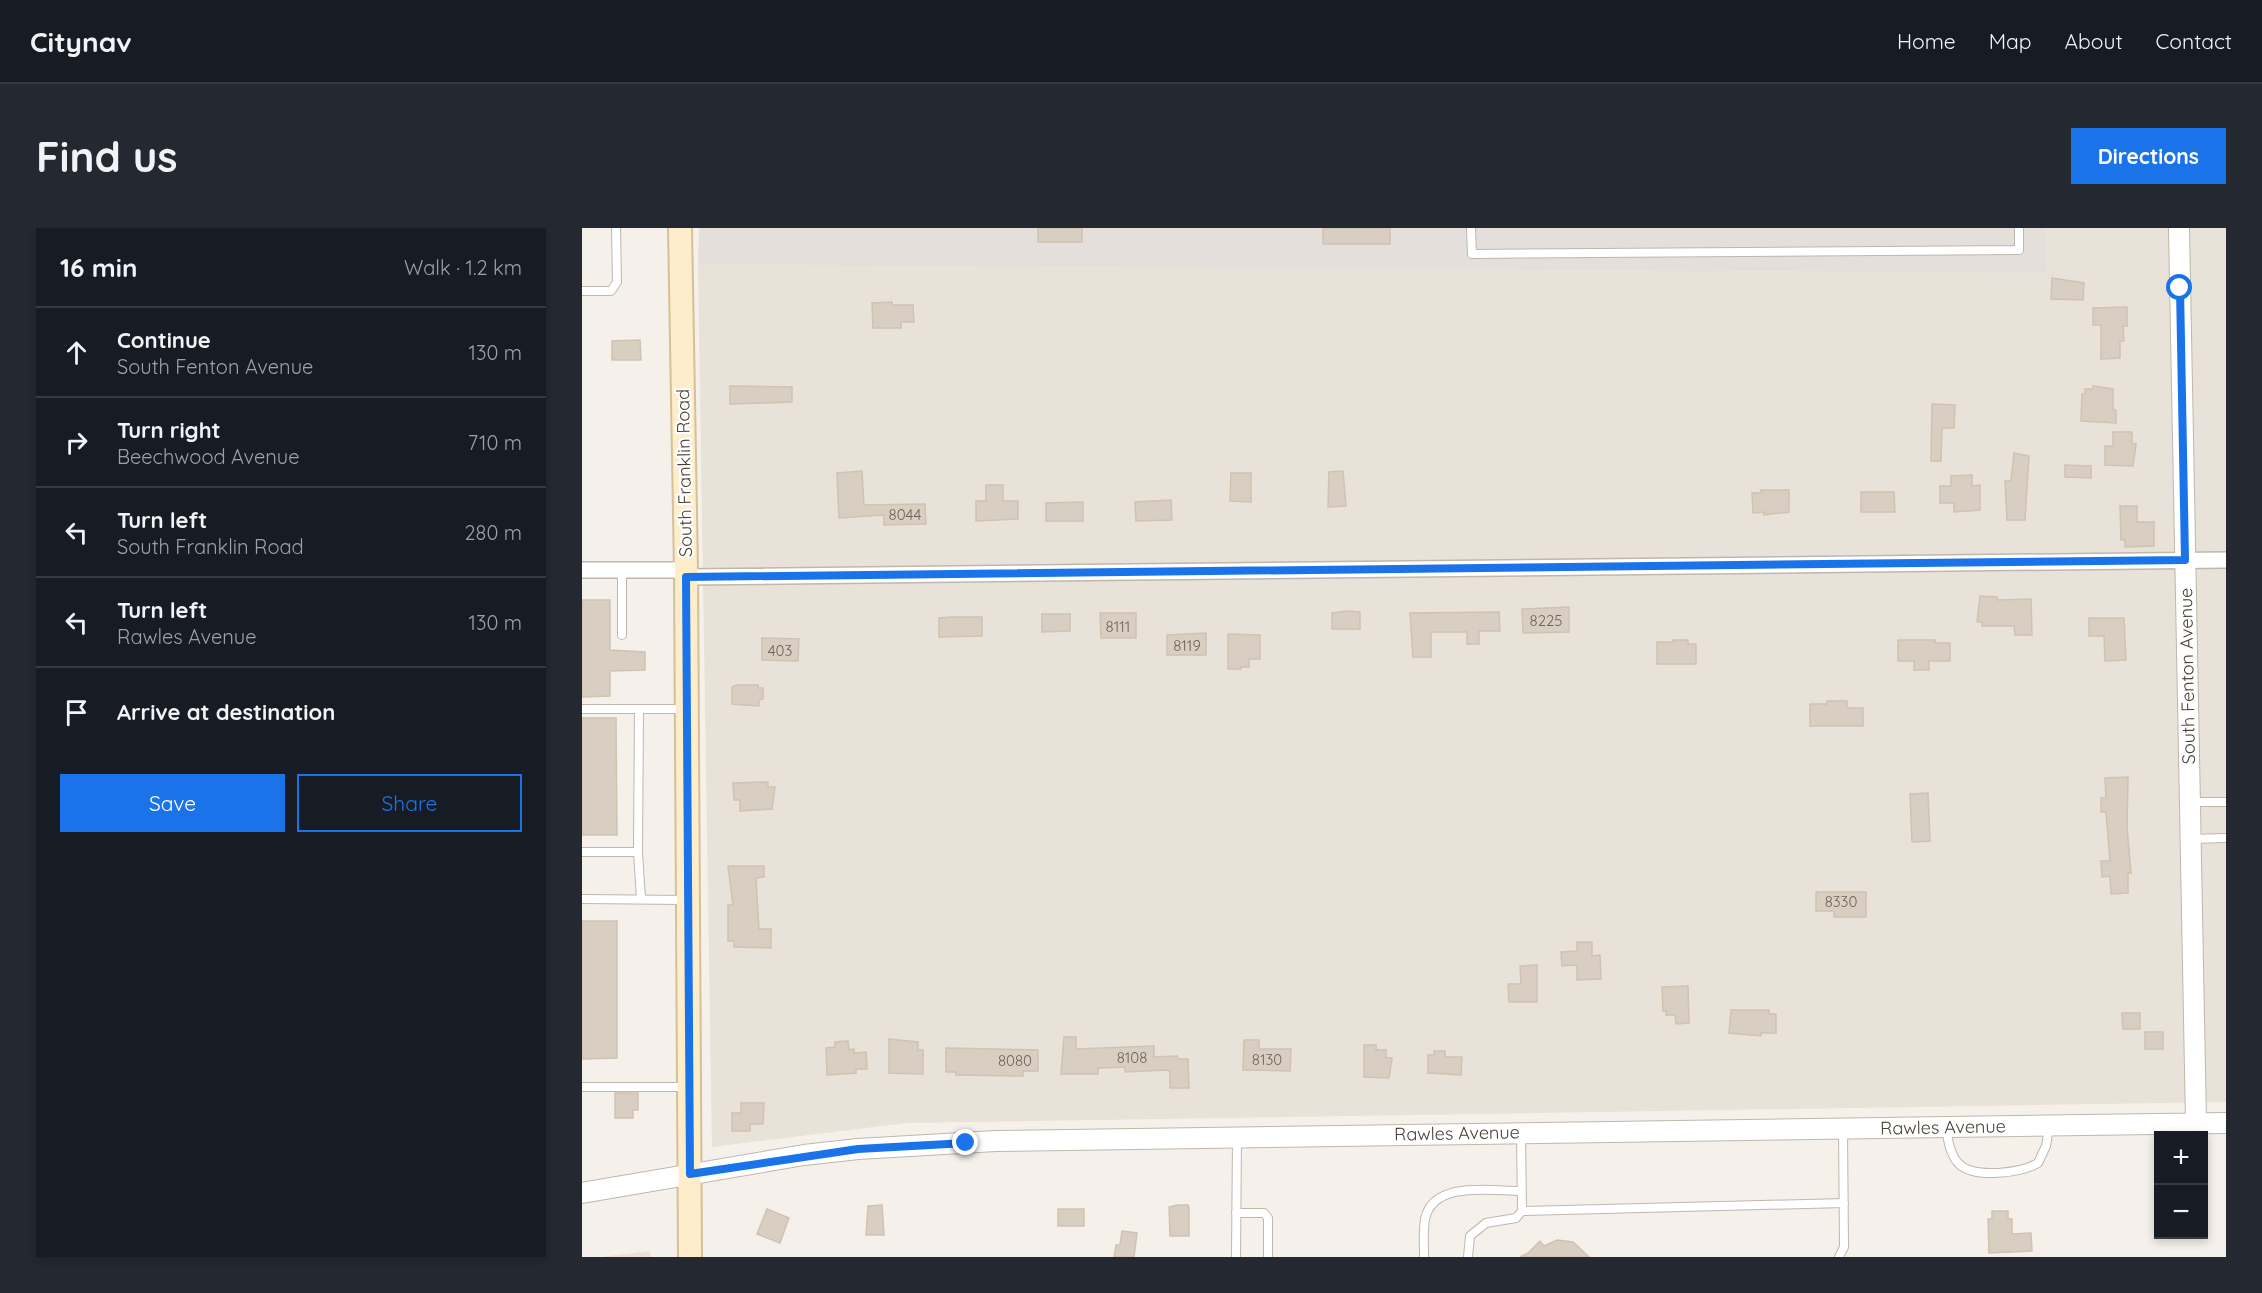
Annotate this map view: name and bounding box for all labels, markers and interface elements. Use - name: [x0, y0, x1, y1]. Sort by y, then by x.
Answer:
- text: Citynav: [30, 24, 132, 59]
- text: Home: [1897, 28, 1956, 54]
- text: Map: [1989, 28, 2032, 54]
- text: About: [2065, 28, 2123, 54]
- text: Contact: [2156, 28, 2232, 54]
- button: Directions: [2071, 128, 2226, 184]
- text: Find us: [36, 130, 178, 183]
- text: 16 min: [60, 251, 137, 284]
- text: Walk · 1.2 km: [404, 255, 522, 280]
- route start: [2166, 274, 2192, 300]
- text: Continue: [117, 326, 211, 354]
- icon: ahead: [60, 336, 93, 369]
- text: 130 m: [469, 340, 522, 365]
- text: South Fenton Avenue: [117, 354, 313, 379]
- street label: South Franklin Road: [671, 389, 697, 557]
- text: Turn right: [117, 416, 221, 444]
- icon: right: [60, 426, 93, 459]
- text: 710 m: [468, 430, 522, 455]
- text: Beechwood Avenue: [117, 444, 300, 469]
- house number: 8044: [889, 505, 922, 524]
- text: Turn left: [117, 506, 207, 534]
- icon: left: [60, 516, 93, 549]
- text: 280 m: [465, 520, 522, 545]
- text: South Franklin Road: [117, 534, 304, 559]
- street label: South Fenton Avenue: [2174, 587, 2200, 765]
- text: Turn left: [117, 596, 207, 624]
- icon: left: [60, 606, 93, 639]
- text: 130 m: [469, 610, 522, 635]
- house number: 8225: [1530, 611, 1562, 630]
- house number: 8111: [1106, 617, 1130, 636]
- text: Rawles Avenue: [117, 624, 256, 649]
- house number: 8119: [1173, 636, 1201, 655]
- house number: 403: [768, 641, 792, 660]
- icon: arrive: [60, 696, 93, 729]
- text: Arrive at destination: [117, 698, 335, 726]
- button: Save: [60, 774, 285, 832]
- button: Share: [297, 774, 522, 832]
- house number: 8330: [1825, 892, 1857, 911]
- house number: 8108: [1117, 1048, 1147, 1067]
- house number: 8130: [1252, 1050, 1282, 1069]
- house number: 8080: [998, 1051, 1032, 1070]
- street label: Rawles Avenue: [1880, 1114, 2006, 1140]
- street label: Rawles Avenue: [1394, 1120, 1520, 1146]
- route end: [952, 1129, 978, 1155]
- map controls: [2154, 1131, 2208, 1239]
- button: +: [2154, 1131, 2208, 1185]
- button: −: [2154, 1185, 2208, 1239]

